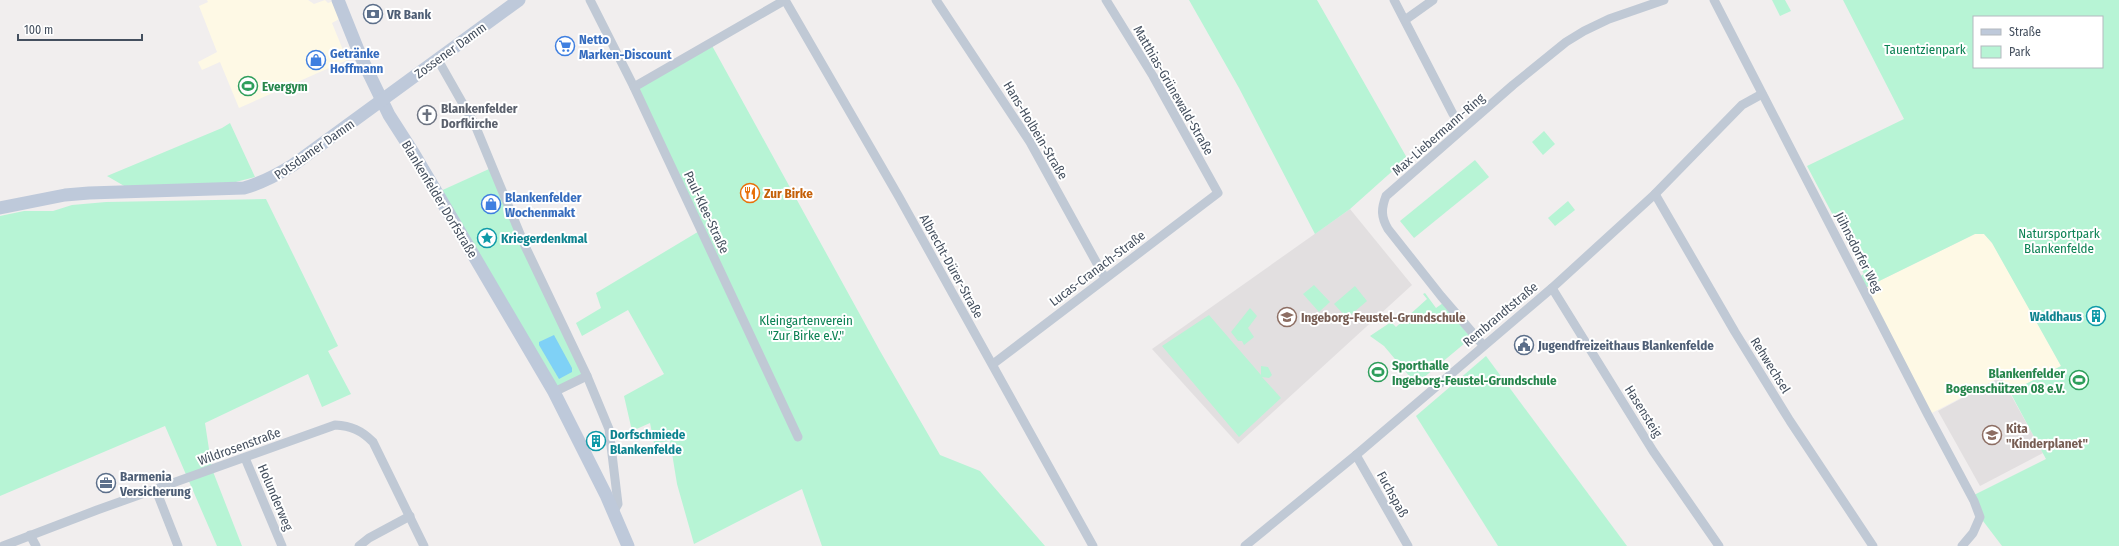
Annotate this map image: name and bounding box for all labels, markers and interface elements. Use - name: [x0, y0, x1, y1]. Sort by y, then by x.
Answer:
- bank icon: VR Bank: [362, 3, 384, 25]
- place label: VR Bank: [386, 7, 431, 22]
- scale bar: [18, 16, 142, 42]
- legend: [1973, 16, 2103, 68]
- street label: Zossener Damm: [412, 19, 489, 81]
- text: 100 m: [24, 23, 53, 37]
- street label: Matthias-Grünewald-Straße: [1130, 23, 1217, 157]
- text: Straße: [2009, 25, 2041, 39]
- place label: Netto Marken-Discount: [579, 32, 672, 62]
- supermarket icon: Netto Marken-Discount: [554, 35, 576, 57]
- park label: Tauentzienpark: [1884, 42, 1967, 57]
- text: Park: [2009, 45, 2031, 59]
- place label: Getränke Hoffmann: [330, 46, 384, 76]
- shop icon: Getränke Hoffmann: [305, 49, 327, 71]
- sports icon: Evergym: [237, 75, 259, 97]
- street label: Hans-Holbein-Straße: [1000, 78, 1071, 182]
- place label: Evergym: [262, 79, 308, 94]
- street label: Max-Liebermann-Ring: [1389, 90, 1488, 178]
- place label: Blankenfelder Dorfkirche: [441, 101, 518, 131]
- church icon: Blankenfelder Dorfkirche: [416, 104, 438, 126]
- street label: Potsdamer Damm: [271, 116, 357, 183]
- street label: Blankenfelder Dorfstraße: [399, 138, 481, 261]
- street label: Paul-Klee-Straße: [681, 169, 732, 256]
- restaurant icon: Zur Birke: [739, 182, 761, 204]
- place label: Zur Birke: [764, 186, 813, 201]
- place label: Blankenfelder Wochenmakt: [505, 190, 582, 220]
- shop icon: Blankenfelder Wochenmakt: [480, 193, 502, 215]
- street label: Jühnsdorfer Weg: [1832, 210, 1886, 296]
- street label: Albrecht-Dürer-Straße: [917, 212, 986, 321]
- park label: Natursportpark Blankenfelde: [2018, 226, 2101, 256]
- place icon: Kriegerdenkmal: [476, 227, 498, 249]
- street label: Lucas-Cranach-Straße: [1047, 228, 1148, 309]
- place label: Kriegerdenkmal: [501, 231, 588, 246]
- street label: Rembrandtstraße: [1460, 279, 1541, 350]
- building icon: Waldhaus: [2085, 305, 2107, 327]
- school or university icon: Ingeborg-Feustel-Grundschule: [1276, 306, 1298, 328]
- place label: Waldhaus: [2030, 309, 2082, 324]
- place label: Ingeborg-Feustel-Grundschule: [1301, 310, 1466, 325]
- park label: Kleingartenverein "Zur Birke e.V.": [759, 313, 853, 343]
- public building icon: Jugendfreizeithaus Blankenfelde: [1513, 334, 1535, 356]
- street label: Rehwechsel: [1748, 335, 1794, 396]
- place label: Jugendfreizeithaus Blankenfelde: [1537, 338, 1714, 353]
- place label: Sporthalle Ingeborg-Feustel-Grundschule: [1392, 358, 1557, 388]
- sports icon: Sporthalle Ingeborg-Feustel-Grundschule: [1367, 361, 1389, 383]
- place label: Blankenfelder Bogenschützen 08 e.V.: [1946, 366, 2065, 396]
- sports icon: Blankenfelder Bogenschützen 08 e.V.: [2068, 369, 2090, 391]
- street label: Hasensteig: [1622, 383, 1666, 441]
- place label: Kita "Kinderplanet": [2006, 421, 2088, 451]
- school or university icon: Kita "Kinderplanet": [1981, 424, 2003, 446]
- street label: Wildrosenstraße: [196, 425, 283, 468]
- place label: Dorfschmiede Blankenfelde: [610, 427, 686, 457]
- building icon: Dorfschmiede Blankenfelde: [585, 430, 607, 452]
- street label: Holunderweg: [255, 462, 297, 534]
- place label: Barmenia Versicherung: [119, 469, 191, 499]
- street label: Fuchspaß: [1374, 469, 1411, 520]
- office icon: Barmenia Versicherung: [95, 472, 117, 494]

